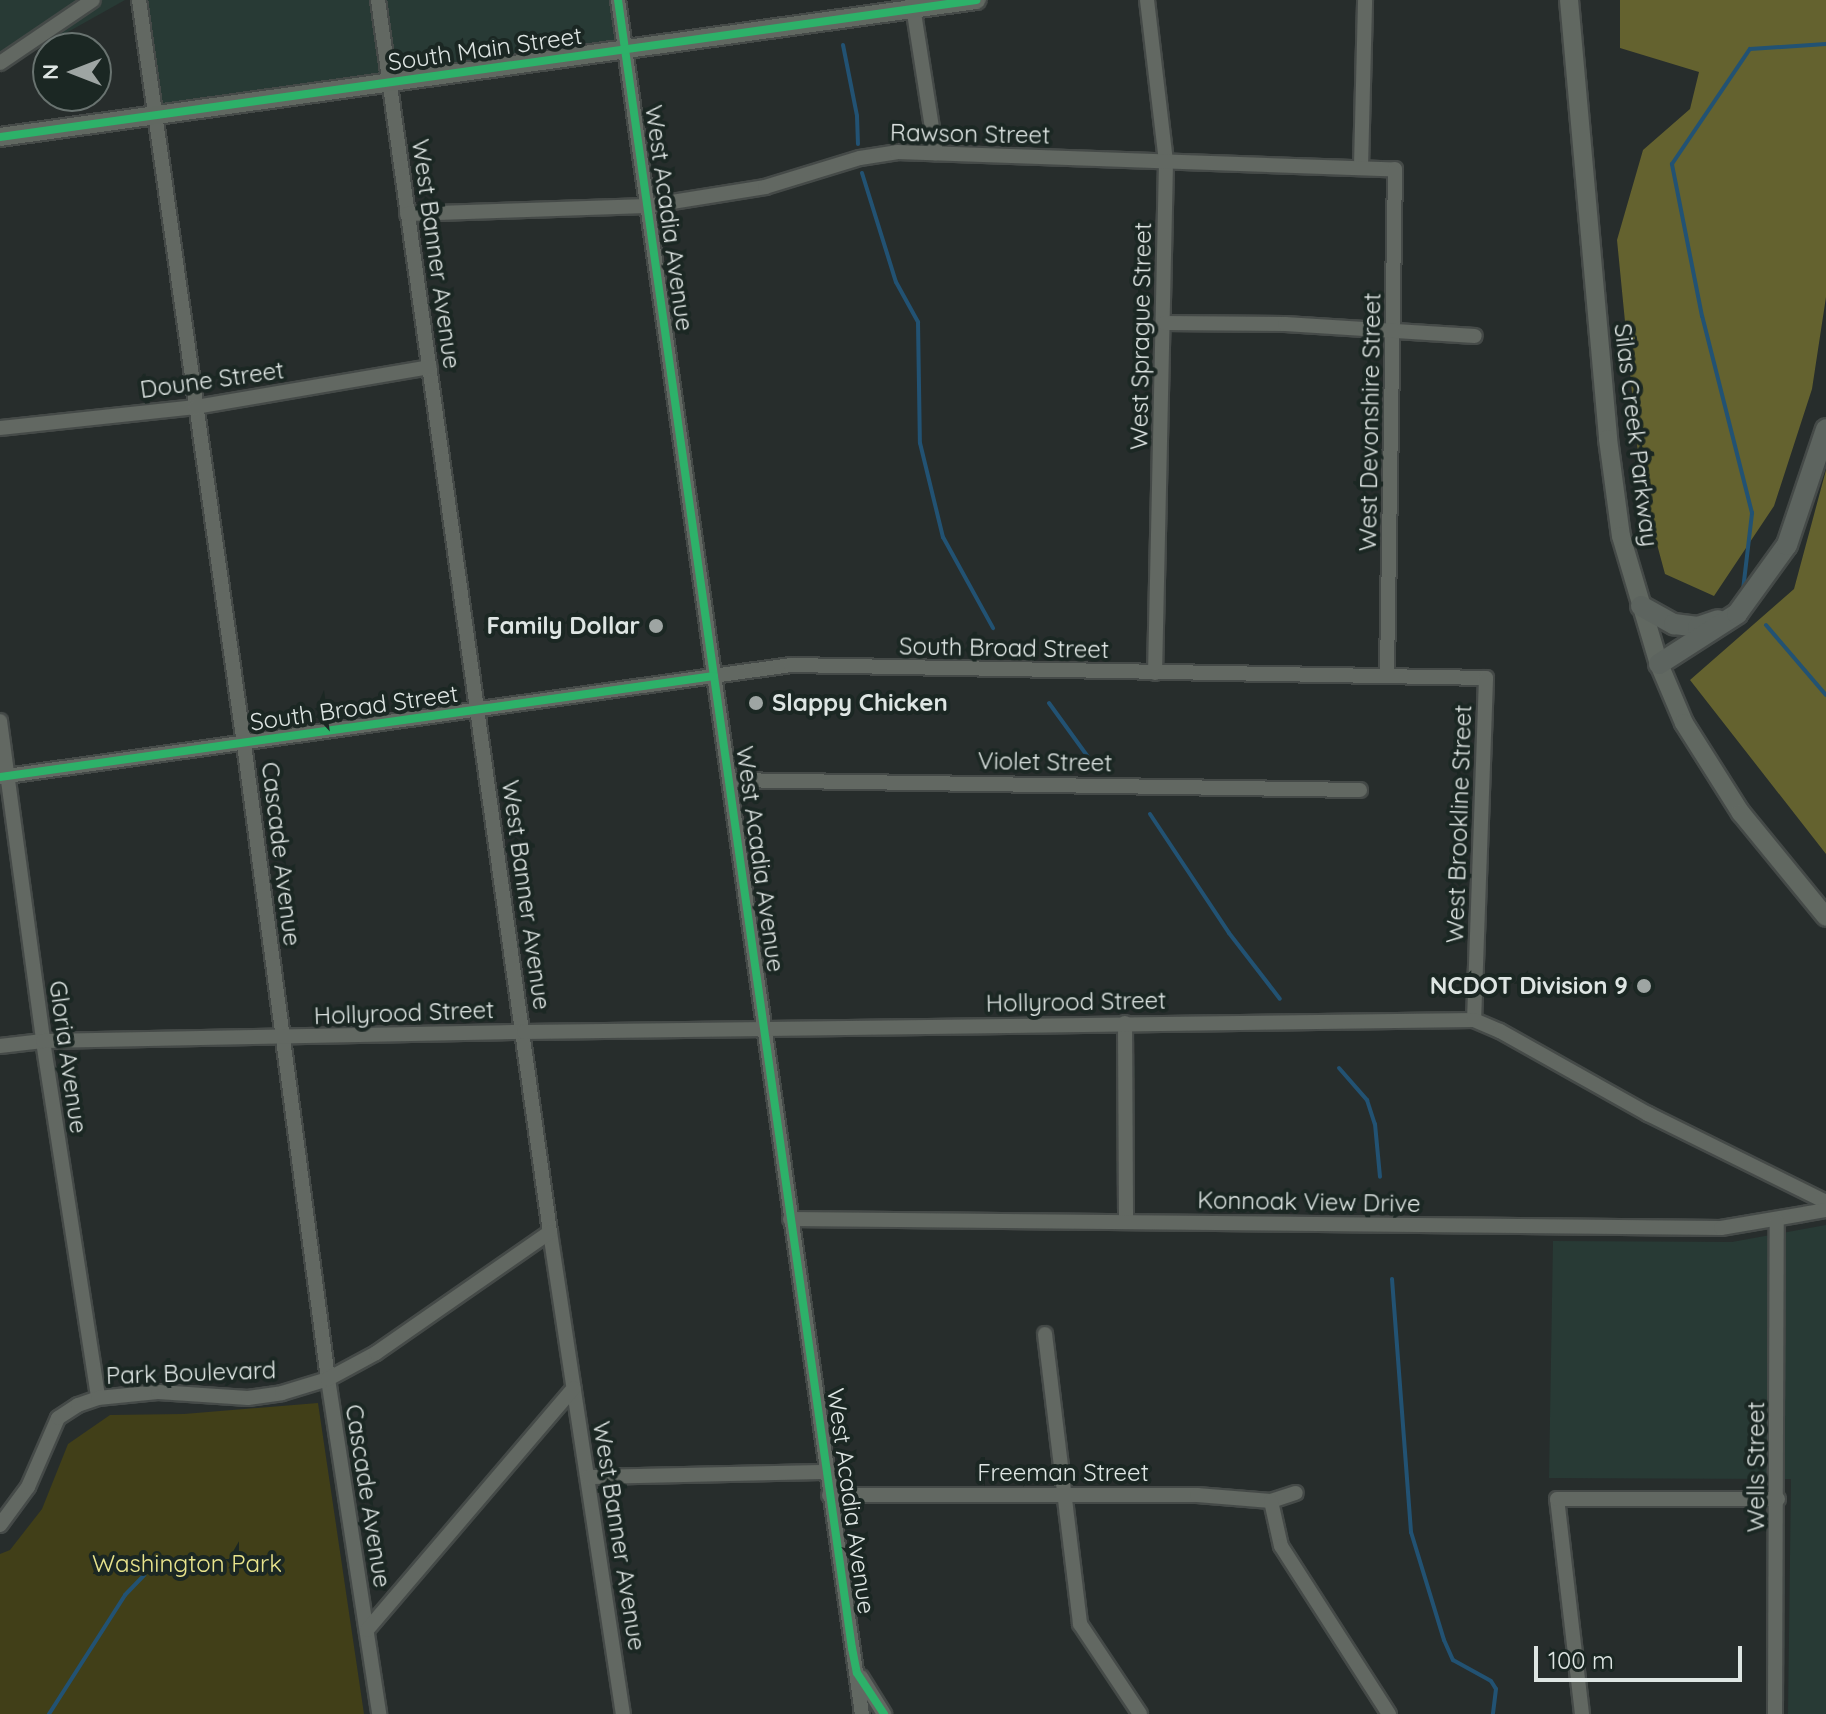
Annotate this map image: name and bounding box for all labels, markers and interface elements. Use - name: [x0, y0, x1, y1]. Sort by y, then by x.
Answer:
- street label: South Main Street: [386, 21, 584, 77]
- north arrow: [32, 32, 112, 112]
- text: N: [36, 64, 64, 80]
- street label: West Acadia Avenue: [639, 103, 699, 333]
- street label: Rawson Street: [890, 118, 1050, 150]
- street label: West Banner Avenue: [406, 137, 466, 371]
- street label: West Sprague Street: [1125, 222, 1157, 450]
- street label: West Devonshire Street: [1353, 292, 1387, 552]
- street label: Silas Creek Parkway: [1608, 322, 1664, 548]
- street label: Doune Street: [138, 356, 286, 404]
- place label: Family Dollar: [486, 612, 640, 640]
- marker: Family Dollar: [647, 617, 665, 635]
- street label: South Broad Street: [899, 632, 1109, 664]
- street label: South Broad Street: [248, 679, 460, 737]
- place label: Slappy Chicken: [772, 689, 948, 717]
- marker: Slappy Chicken: [747, 694, 765, 712]
- street label: West Brookline Street: [1440, 704, 1478, 944]
- street label: West Acadia Avenue: [730, 744, 790, 974]
- street label: Violet Street: [977, 746, 1113, 778]
- street label: Cascade Avenue: [255, 760, 307, 948]
- street label: West Banner Avenue: [496, 778, 556, 1012]
- place label: NCDOT Division 9: [1430, 972, 1628, 1000]
- marker: NCDOT Division 9: [1635, 977, 1653, 995]
- street label: Gloria Avenue: [43, 979, 93, 1135]
- street label: Hollyrood Street: [986, 986, 1166, 1018]
- street label: Hollyrood Street: [313, 995, 495, 1031]
- street label: Konnoak View Drive: [1197, 1186, 1421, 1218]
- street label: Park Boulevard: [105, 1356, 277, 1390]
- street label: West Acadia Avenue: [821, 1386, 881, 1616]
- street label: Cascade Avenue: [339, 1402, 397, 1590]
- street label: Wells Street: [1742, 1402, 1770, 1532]
- street label: West Banner Avenue: [587, 1419, 651, 1653]
- street label: Freeman Street: [977, 1459, 1149, 1487]
- park label: Washington Park: [92, 1550, 282, 1578]
- scale bar: [1538, 1630, 1746, 1680]
- text: 100 m: [1548, 1645, 1614, 1675]

